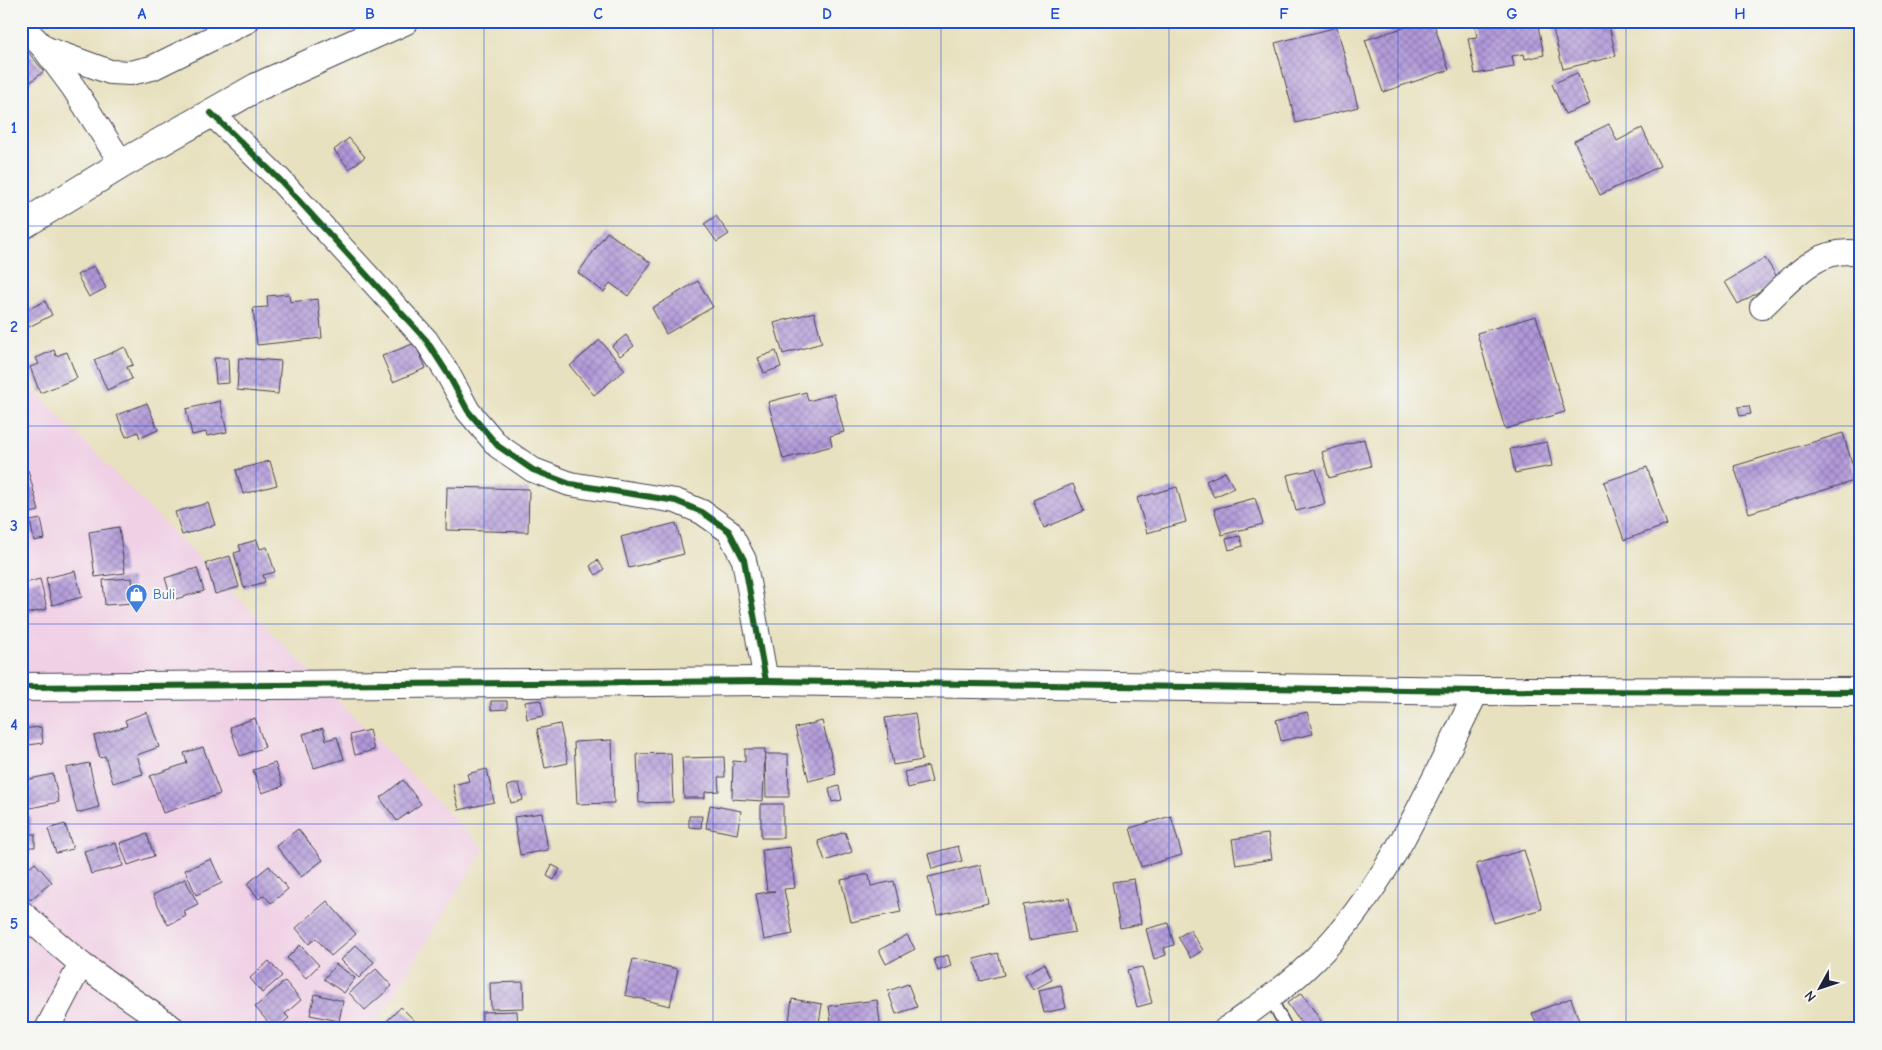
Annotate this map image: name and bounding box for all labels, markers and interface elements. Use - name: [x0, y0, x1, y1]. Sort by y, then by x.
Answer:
- text: A: [138, 5, 147, 23]
- text: B: [365, 5, 375, 23]
- text: C: [593, 5, 603, 23]
- text: D: [822, 5, 832, 23]
- text: E: [1050, 5, 1060, 23]
- text: F: [1279, 5, 1289, 23]
- text: G: [1506, 5, 1518, 23]
- text: H: [1734, 5, 1746, 23]
- text: 1: [11, 119, 17, 137]
- text: 2: [10, 318, 18, 336]
- text: 3: [10, 517, 18, 535]
- shop icon: Buli: [125, 582, 149, 613]
- place label: Buli: [153, 586, 175, 603]
- text: 4: [10, 716, 18, 734]
- text: 5: [10, 915, 18, 933]
- north arrow: [1794, 962, 1844, 1012]
- text: N: [1801, 987, 1820, 1005]

